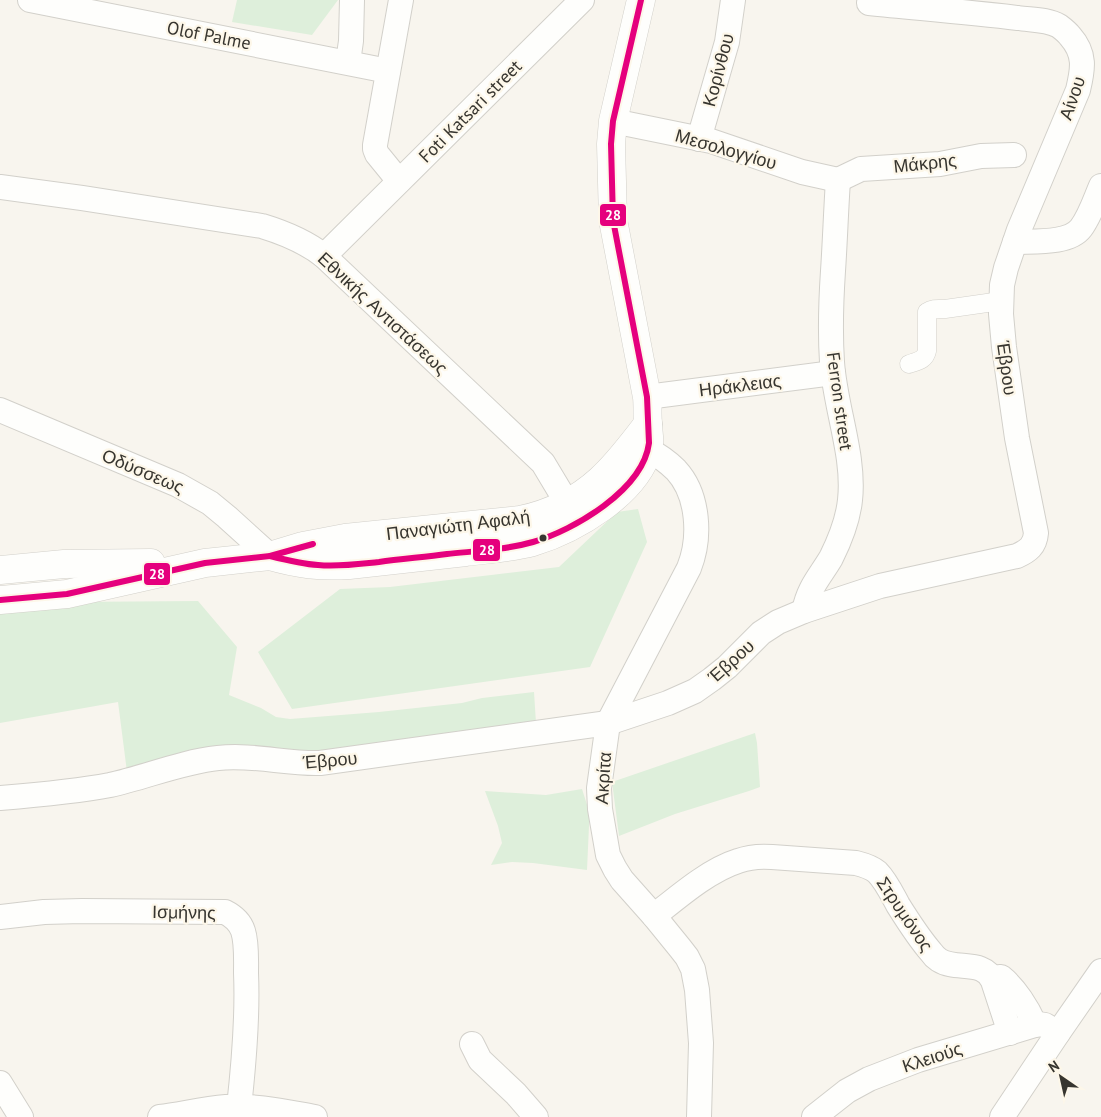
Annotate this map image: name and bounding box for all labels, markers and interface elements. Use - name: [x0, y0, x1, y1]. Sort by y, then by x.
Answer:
- street label: Olof Palme: [165, 16, 253, 54]
- street label: Κορίνθου: [697, 31, 739, 109]
- street label: Foti Katsari street: [414, 55, 526, 167]
- street label: Αίνου: [1054, 73, 1090, 123]
- street label: Μεσολογγίου: [673, 124, 779, 174]
- street label: Μάκρης: [892, 148, 958, 178]
- line badge: 28: [599, 203, 627, 227]
- text: 28: [605, 206, 621, 224]
- street label: Εθνικής Αντιστάσεως: [313, 247, 453, 379]
- street label: Έβρου: [992, 338, 1022, 397]
- street label: Ferron street: [822, 350, 858, 452]
- street label: Ηράκλειας: [698, 369, 783, 401]
- street label: Οδύσσεως: [99, 443, 188, 499]
- street label: Παναγιώτη Αφαλή: [385, 505, 531, 545]
- unlabelled marker: [538, 533, 548, 543]
- line badge: 28: [472, 538, 501, 562]
- text: 28: [479, 541, 495, 559]
- line badge: 28: [143, 562, 171, 586]
- text: 28: [149, 565, 165, 583]
- street label: Έβρου: [702, 634, 759, 688]
- street label: Έβρου: [301, 746, 358, 774]
- street label: Ακρίτα: [590, 751, 616, 805]
- street label: Στρυμόνος: [872, 872, 939, 956]
- street label: Ισμήνης: [152, 900, 216, 924]
- street label: Κλειούς: [899, 1036, 965, 1077]
- north arrow: [1036, 1052, 1086, 1102]
- text: N: [1045, 1056, 1063, 1076]

